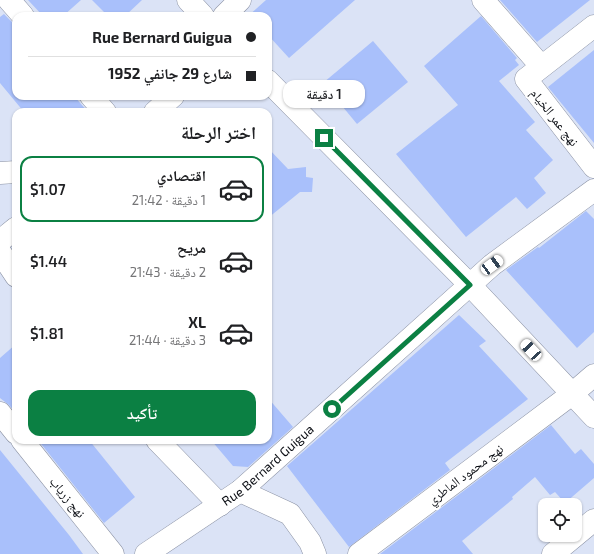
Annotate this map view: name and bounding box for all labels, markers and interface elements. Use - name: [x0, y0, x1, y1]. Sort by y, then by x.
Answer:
- text: Rue Bernard Guigua: [92, 28, 232, 46]
- text: شارع 29 جانفي 1952: [108, 64, 232, 82]
- callout: 1 دقيقة: [283, 80, 365, 108]
- street label: نهج عمر الخيام: [526, 85, 583, 150]
- text: 1 دقيقة: [306, 86, 342, 102]
- text: اختر الرحلة: [181, 121, 256, 143]
- route end: [315, 129, 333, 147]
- text: اقتصادي: [157, 166, 206, 184]
- icon: car: [218, 171, 254, 207]
- text: $1.07: [30, 180, 66, 198]
- text: 1 دقيقة · 21:42: [132, 192, 206, 208]
- text: مريح: [177, 238, 206, 256]
- icon: car: [218, 243, 254, 279]
- text: $1.44: [30, 252, 67, 270]
- car: [479, 253, 505, 277]
- text: 2 دقيقة · 21:43: [130, 264, 206, 280]
- text: XL: [188, 313, 206, 331]
- icon: car: [218, 315, 254, 351]
- text: $1.81: [30, 324, 64, 342]
- text: 3 دقيقة · 21:44: [129, 332, 206, 348]
- car: [518, 337, 544, 363]
- button: تأكيد: [28, 390, 256, 436]
- route start: [323, 400, 341, 418]
- street label: Rue Bernard Guigua: [219, 421, 317, 509]
- street label: نهج محمود الماطري: [424, 440, 508, 510]
- street label: نهج زرياب: [45, 473, 89, 522]
- map controls: [538, 498, 582, 542]
- button: locate: [538, 498, 582, 542]

